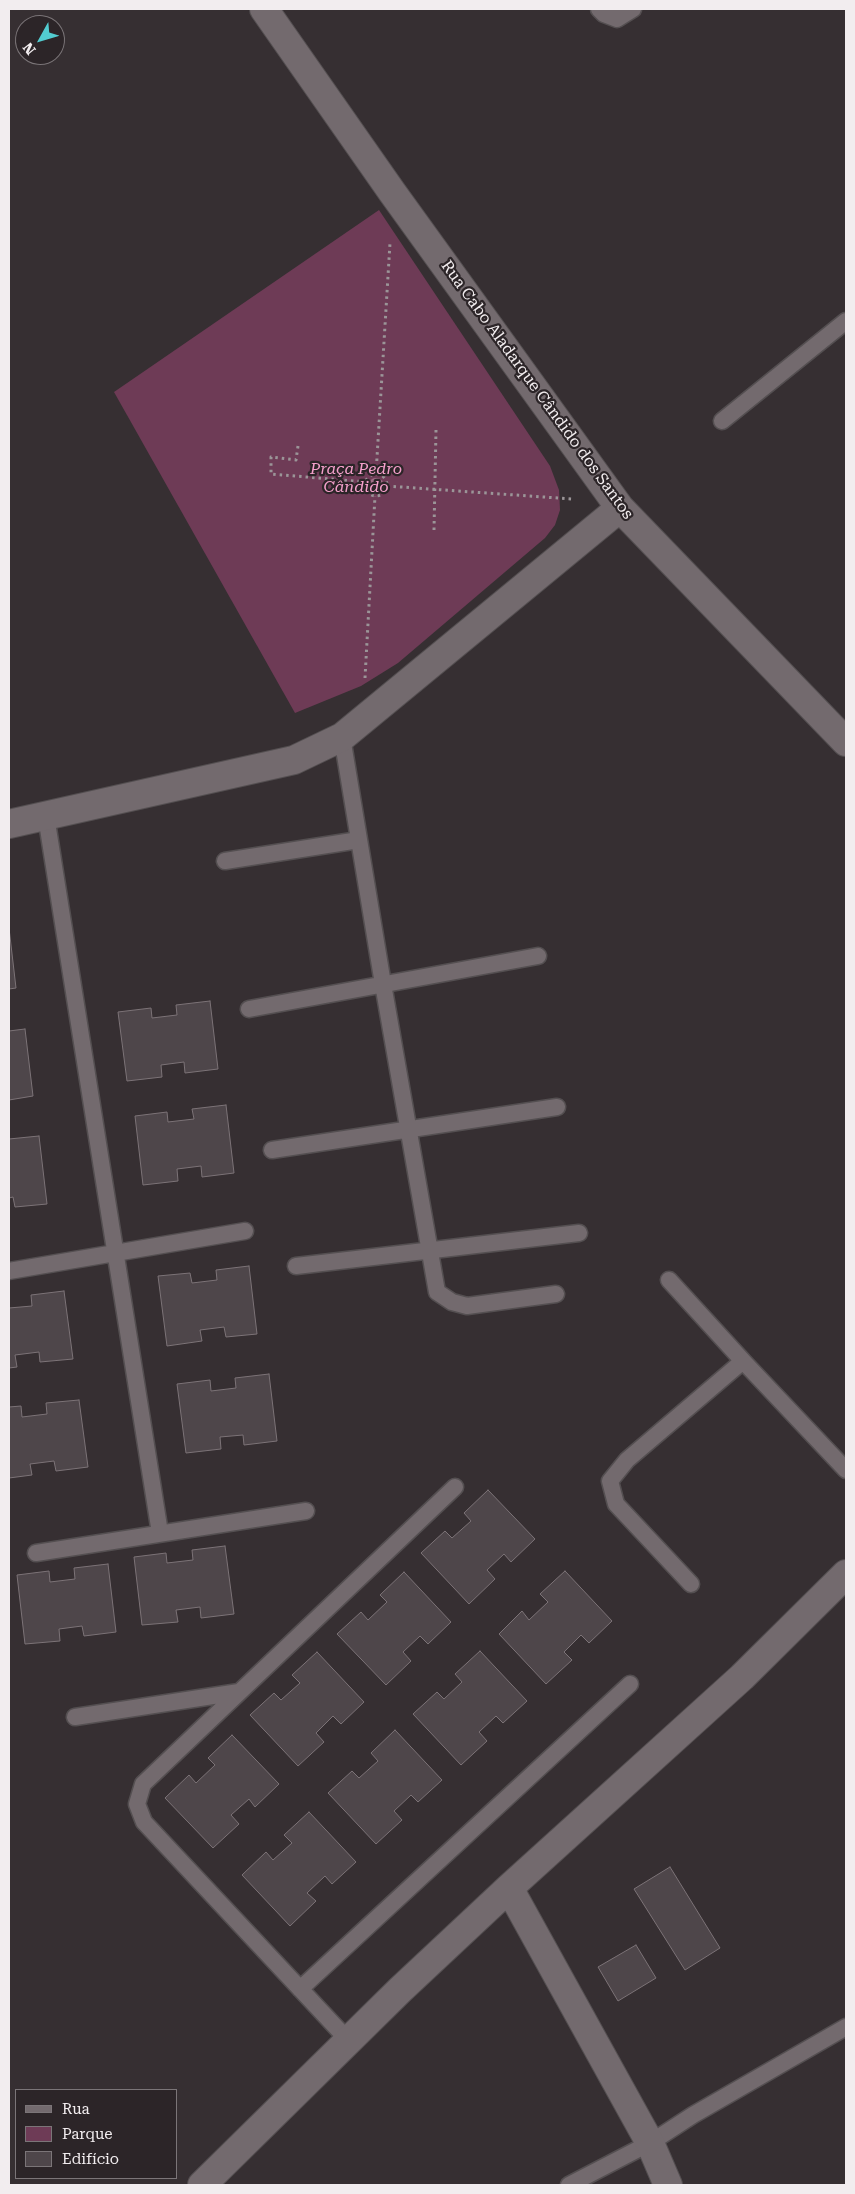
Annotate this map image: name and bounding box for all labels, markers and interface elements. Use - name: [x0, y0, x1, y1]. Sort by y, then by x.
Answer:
- north arrow: [15, 15, 65, 65]
- text: N: [20, 40, 39, 58]
- street label: Rua Cabo Aladarque Cândido dos Santos: [437, 257, 637, 523]
- park label: Praça Pedro Cândido: [310, 459, 402, 497]
- legend: [15, 2089, 178, 2179]
- text: Rua: [62, 2100, 90, 2118]
- text: Parque: [62, 2125, 113, 2143]
- text: Edifício: [62, 2150, 119, 2168]

